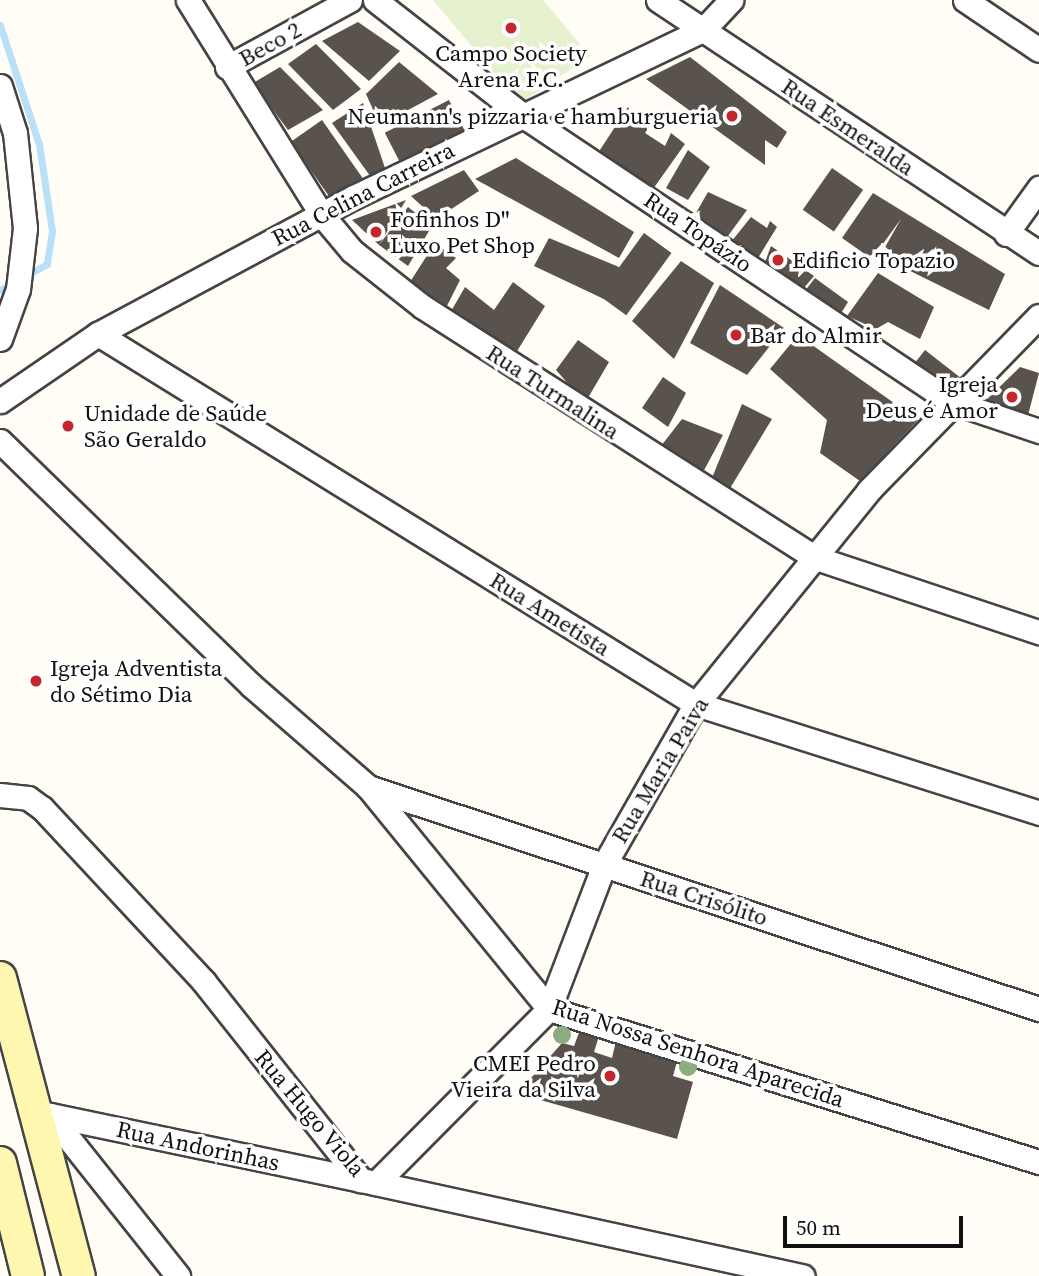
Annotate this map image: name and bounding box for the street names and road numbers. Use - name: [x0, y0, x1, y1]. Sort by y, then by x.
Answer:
- street label: Beco 2: [234, 16, 306, 72]
- street label: Rua Esmeralda: [776, 72, 920, 182]
- street label: Rua Celina Carreira: [267, 136, 459, 252]
- street label: Rua Topázio: [638, 186, 758, 278]
- street label: Rua Turmalina: [481, 339, 625, 445]
- street label: Rua Ametista: [485, 566, 615, 662]
- street label: Rua Maria Paiva: [606, 692, 714, 848]
- street label: Rua Crisólito: [637, 864, 771, 932]
- street label: Rua Nossa Senhora Aparecida: [549, 993, 847, 1113]
- street label: Rua Hugo Viola: [249, 1044, 371, 1182]
- street label: Rua Andorinhas: [114, 1115, 282, 1177]

